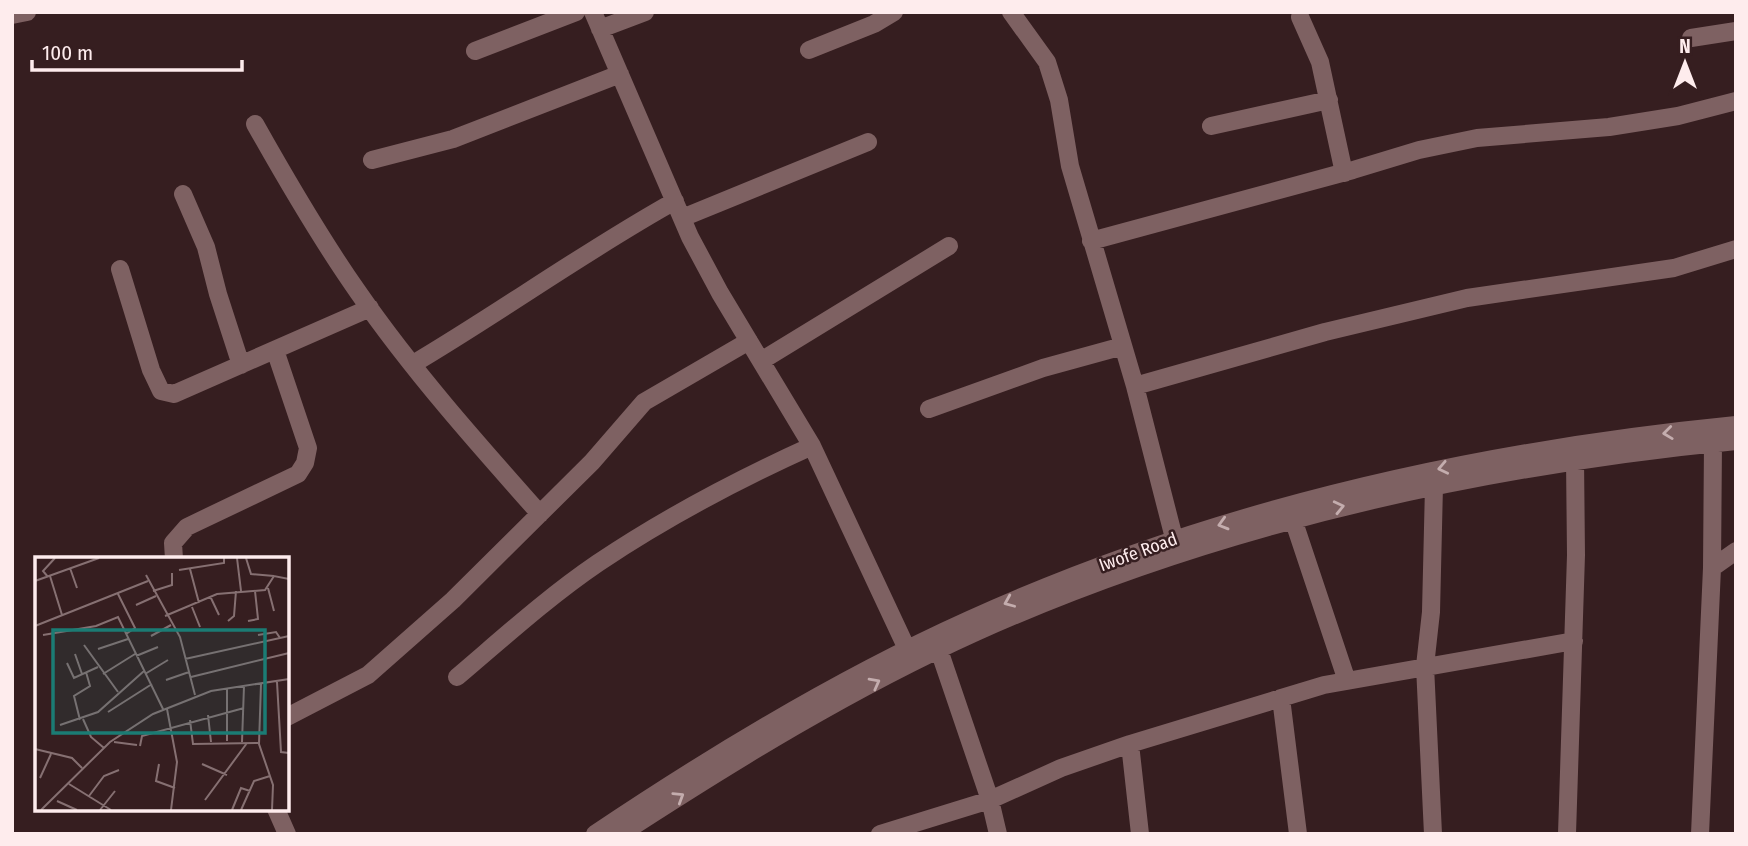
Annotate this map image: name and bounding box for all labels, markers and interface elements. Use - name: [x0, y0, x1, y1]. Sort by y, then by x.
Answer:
- scale bar: [32, 28, 242, 72]
- north arrow: [1650, 28, 1720, 98]
- text: N: [1679, 35, 1691, 58]
- text: 100 m: [42, 40, 93, 66]
- one-way arrow: [1662, 426, 1674, 441]
- one-way arrow: [1437, 460, 1449, 474]
- one-way arrow: [1333, 501, 1345, 516]
- one-way arrow: [1217, 516, 1229, 531]
- street label: Iwofe Road: [1096, 528, 1180, 576]
- inset map: [35, 557, 289, 811]
- one-way arrow: [1004, 594, 1016, 608]
- one-way arrow: [868, 677, 881, 691]
- one-way arrow: [671, 793, 684, 806]

